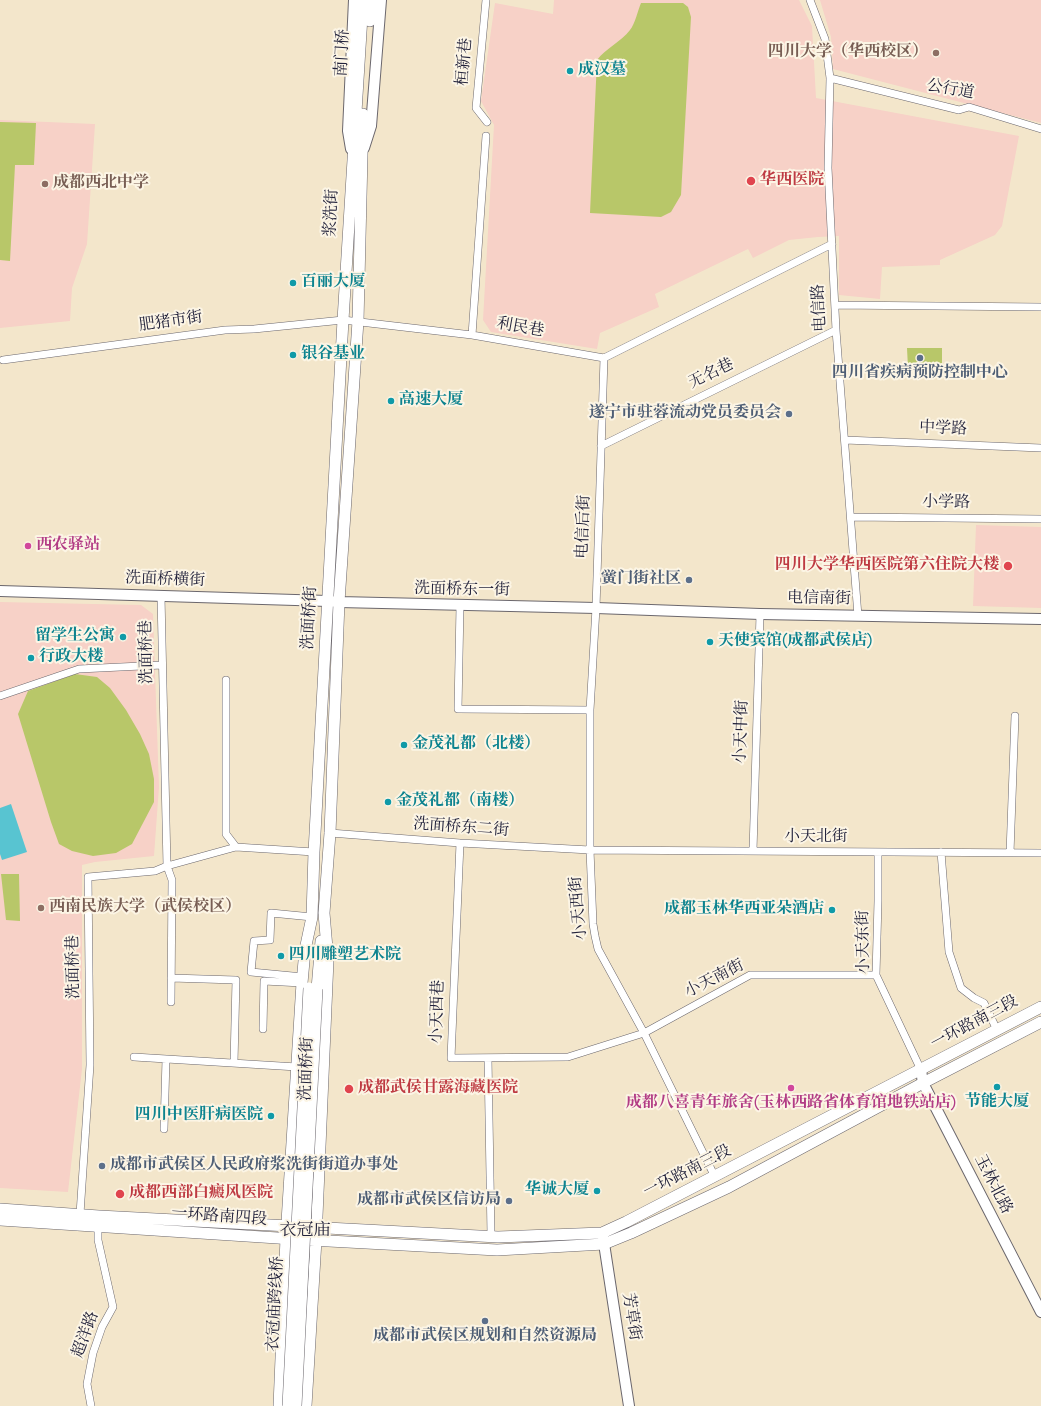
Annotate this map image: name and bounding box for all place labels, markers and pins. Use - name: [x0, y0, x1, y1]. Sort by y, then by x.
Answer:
- place label: 四川大学（华西校区）: [768, 43, 928, 63]
- marker: 四川大学（华西校区）: [931, 48, 941, 58]
- place label: 成汉墓: [578, 61, 626, 81]
- marker: 成汉墓: [565, 66, 575, 76]
- place label: 华西医院: [760, 171, 824, 191]
- place label: 成都西北中学: [53, 174, 149, 194]
- marker: 华西医院: [745, 175, 757, 187]
- marker: 成都西北中学: [40, 179, 50, 189]
- place label: 百丽大厦: [301, 273, 365, 293]
- marker: 百丽大厦: [288, 278, 298, 288]
- place label: 银谷基业: [301, 345, 365, 365]
- marker: 银谷基业: [288, 350, 298, 360]
- marker: 四川省疾病预防控制中心: [915, 353, 925, 363]
- place label: 四川省疾病预防控制中心: [832, 364, 1008, 384]
- place label: 高速大厦: [399, 391, 463, 411]
- marker: 高速大厦: [386, 396, 396, 406]
- place label: 遂宁市驻蓉流动党员委员会: [589, 404, 781, 424]
- marker: 遂宁市驻蓉流动党员委员会: [784, 409, 794, 419]
- place label: 西农驿站: [36, 536, 100, 556]
- marker: 西农驿站: [23, 541, 33, 551]
- place label: 四川大学华西医院第六住院大楼: [775, 556, 999, 576]
- marker: 四川大学华西医院第六住院大楼: [1002, 560, 1014, 572]
- place label: 黉门街社区: [601, 570, 681, 590]
- marker: 黉门街社区: [684, 575, 694, 585]
- place label: 留学生公寓: [35, 627, 115, 647]
- marker: 留学生公寓: [118, 632, 128, 642]
- place label: 天使宾馆(成都武侯店): [718, 632, 872, 652]
- marker: 天使宾馆(成都武侯店): [705, 637, 715, 647]
- place label: 行政大楼: [39, 648, 103, 668]
- marker: 行政大楼: [26, 653, 36, 663]
- place label: 金茂礼都（北楼）: [412, 735, 540, 755]
- marker: 金茂礼都（北楼）: [399, 740, 409, 750]
- place label: 金茂礼都（南楼）: [396, 792, 524, 812]
- marker: 金茂礼都（南楼）: [383, 797, 393, 807]
- place label: 西南民族大学（武侯校区）: [49, 898, 241, 918]
- place label: 成都玉林华西亚朵酒店: [664, 900, 824, 920]
- marker: 西南民族大学（武侯校区）: [36, 903, 46, 913]
- marker: 成都玉林华西亚朵酒店: [827, 905, 837, 915]
- place label: 四川雕塑艺术院: [289, 946, 401, 966]
- marker: 四川雕塑艺术院: [276, 951, 286, 961]
- place label: 成都武侯甘露海藏医院: [358, 1079, 518, 1099]
- marker: 节能大厦: [992, 1082, 1002, 1092]
- marker: 成都武侯甘露海藏医院: [343, 1083, 355, 1095]
- marker: 成都八喜青年旅舍(玉林西路省体育馆地铁站店): [786, 1083, 796, 1093]
- place label: 节能大厦: [965, 1093, 1029, 1113]
- place label: 成都八喜青年旅舍(玉林西路省体育馆地铁站店): [626, 1094, 956, 1114]
- place label: 四川中医肝病医院: [135, 1106, 263, 1126]
- marker: 四川中医肝病医院: [266, 1111, 276, 1121]
- place label: 成都市武侯区人民政府浆洗街街道办事处: [110, 1156, 398, 1176]
- marker: 成都市武侯区人民政府浆洗街街道办事处: [97, 1161, 107, 1171]
- place label: 华诚大厦: [525, 1181, 589, 1201]
- place label: 成都西部白癜风医院: [129, 1184, 273, 1204]
- marker: 华诚大厦: [592, 1186, 602, 1196]
- marker: 成都西部白癜风医院: [114, 1188, 126, 1200]
- place label: 成都市武侯区信访局: [357, 1191, 501, 1211]
- marker: 成都市武侯区信访局: [504, 1196, 514, 1206]
- marker: 成都市武侯区规划和自然资源局: [480, 1316, 490, 1326]
- place label: 成都市武侯区规划和自然资源局: [373, 1327, 597, 1347]

